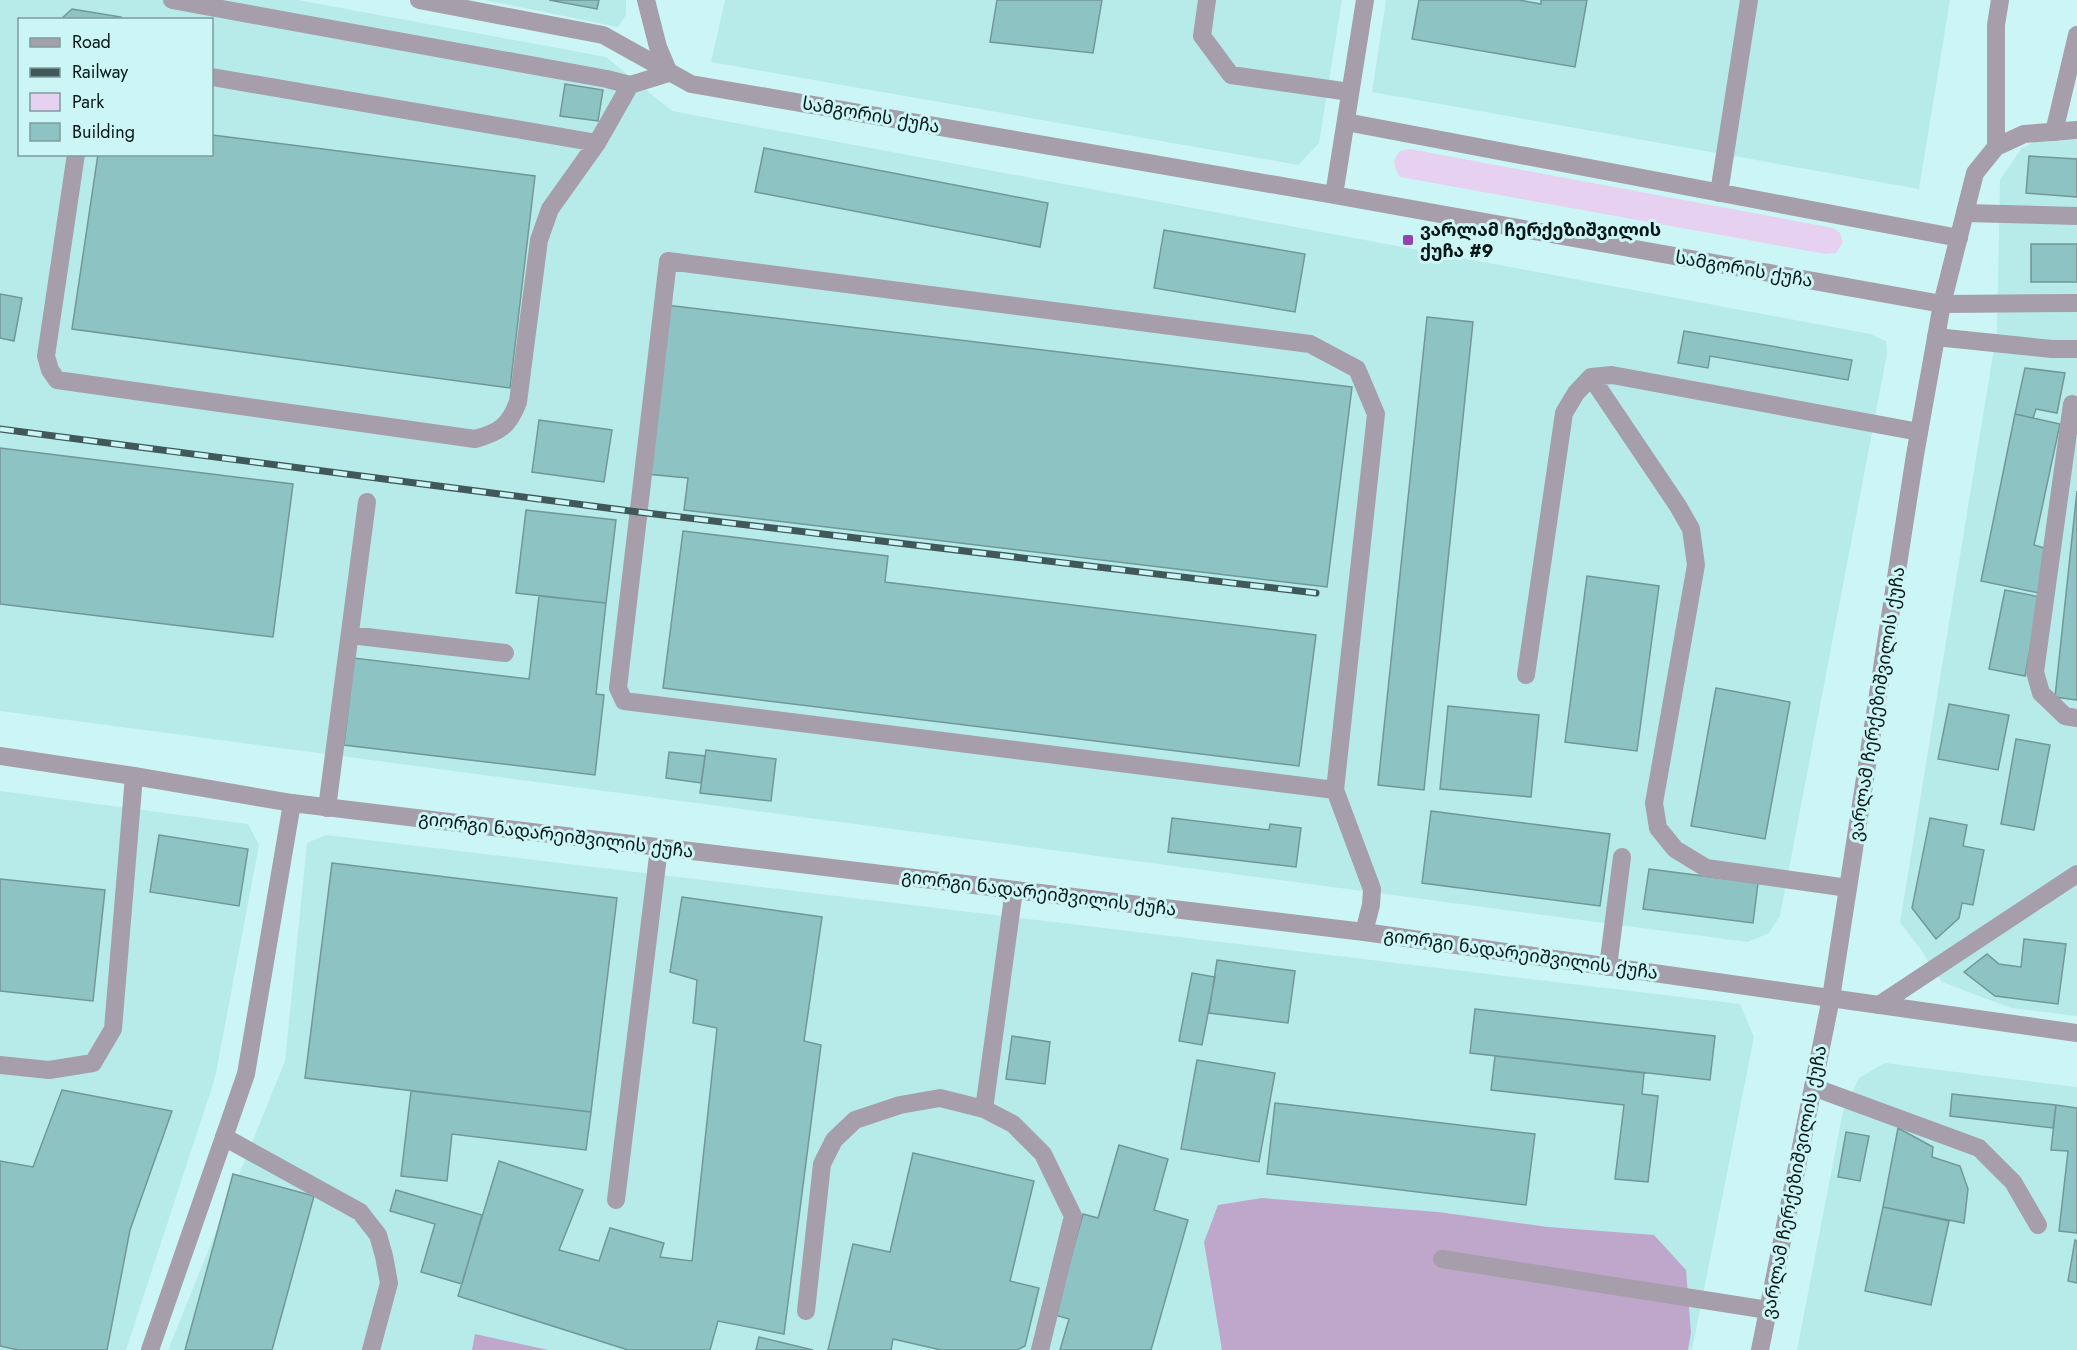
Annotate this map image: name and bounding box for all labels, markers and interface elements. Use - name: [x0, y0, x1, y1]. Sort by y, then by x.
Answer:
- legend: [18, 18, 213, 156]
- text: Road: [72, 29, 111, 55]
- text: Railway: [72, 59, 128, 85]
- text: Park: [72, 89, 104, 115]
- street label: სამგორის ქუჩა: [800, 90, 942, 140]
- text: Building: [72, 119, 135, 145]
- place label: ვარლამ ჩერქეზიშვილის ქუჩა #9: [1420, 217, 1661, 264]
- marker: ვარლამ ჩერქეზიშვილის ქუჩა #9: [1401, 233, 1415, 247]
- street label: სამგორის ქუჩა: [1673, 244, 1815, 294]
- street label: ვარლამ ჩერქეზიშვილის ქუჩა: [1842, 565, 1912, 843]
- street label: გიორგი ნადარეიშვილის ქუჩა: [417, 805, 695, 865]
- street label: გიორგი ნადარეიშვილის ქუჩა: [900, 863, 1178, 923]
- street label: გიორგი ნადარეიშვილის ქუჩა: [1382, 922, 1660, 986]
- street label: ვარლამ ჩერქეზიშვილის ქუჩა: [1755, 1043, 1833, 1321]

